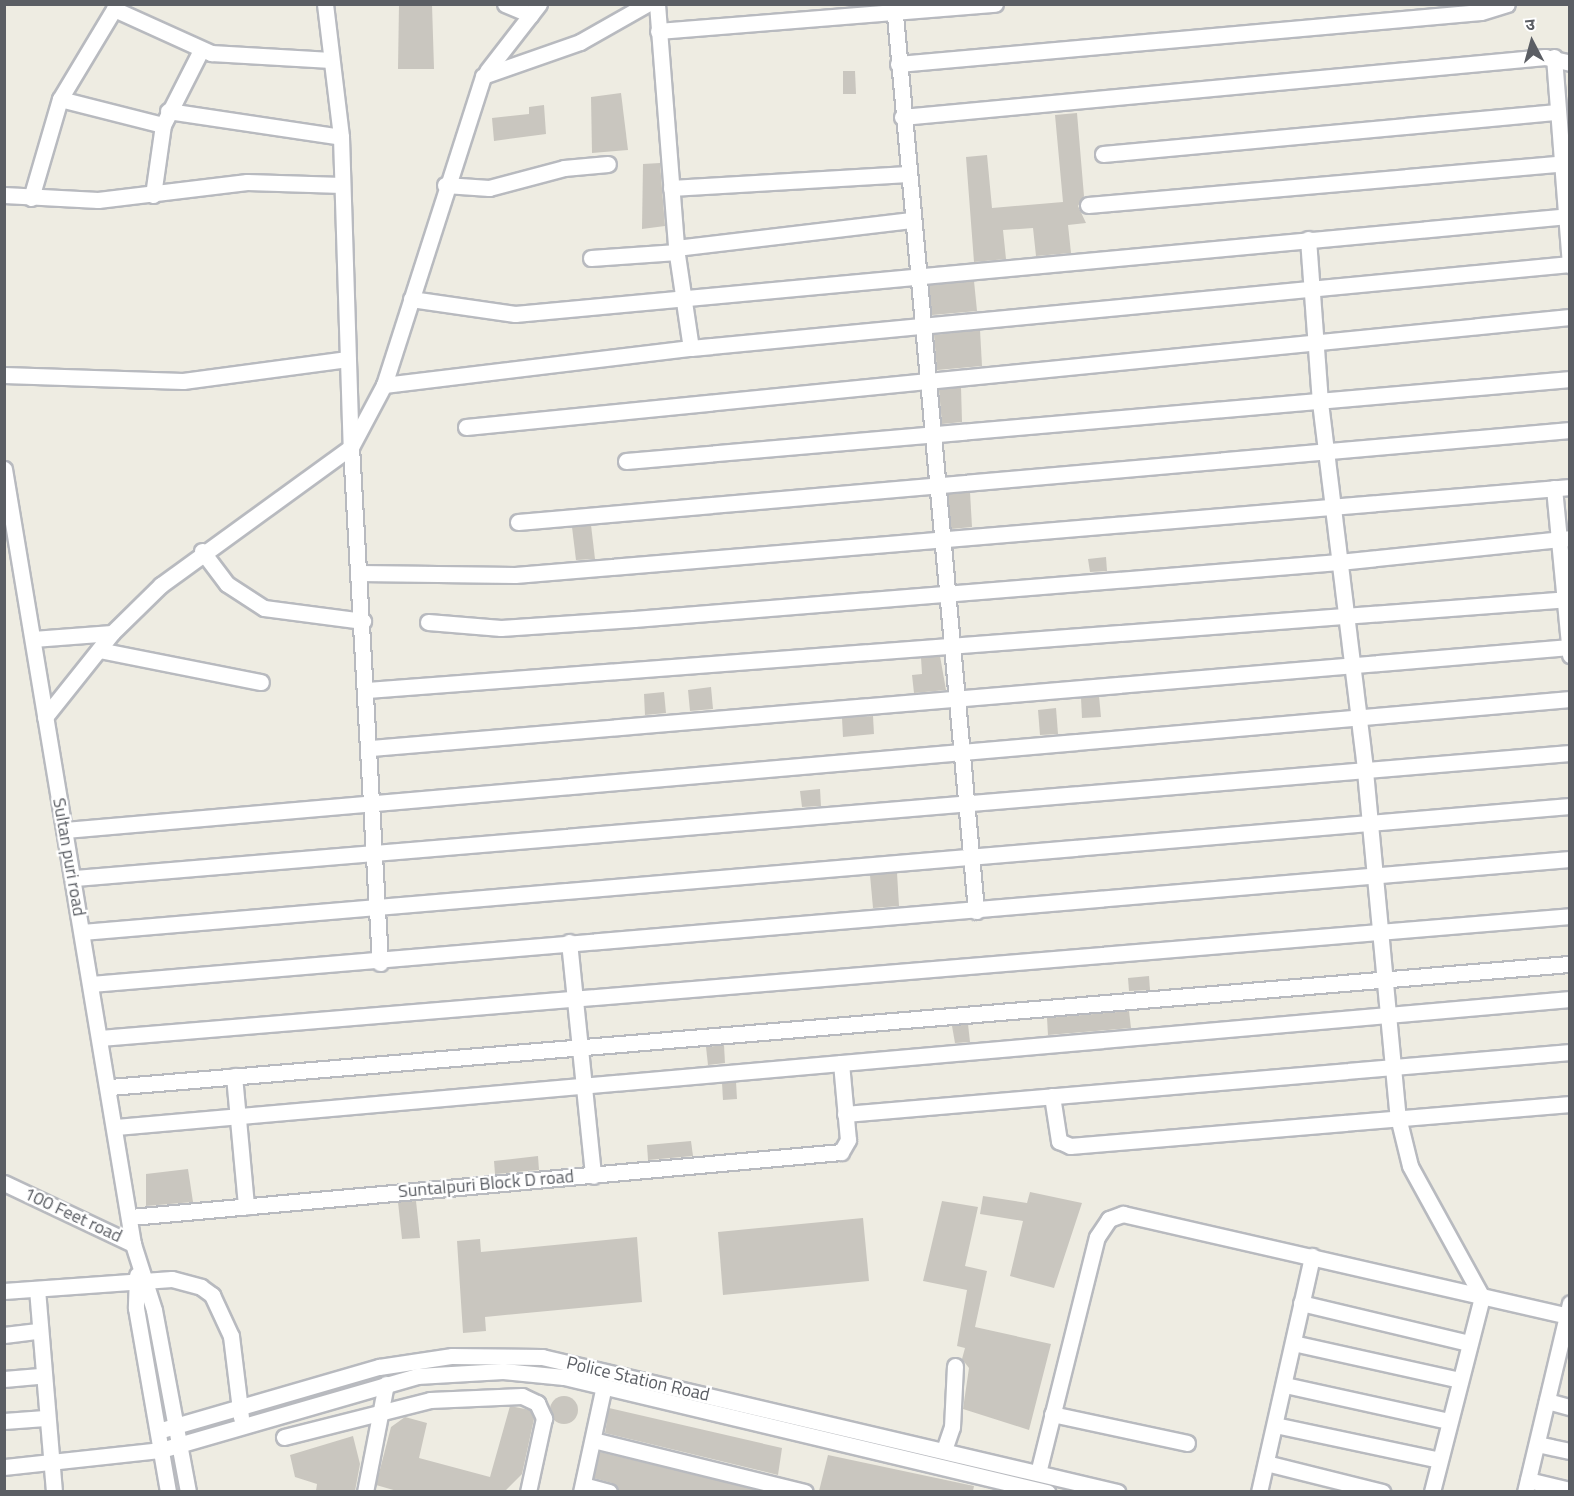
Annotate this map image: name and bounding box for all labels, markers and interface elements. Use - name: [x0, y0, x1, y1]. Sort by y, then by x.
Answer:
- north arrow: [1502, 12, 1562, 72]
- text: उ: [1524, 12, 1536, 37]
- street label: Sultan puri road: [48, 796, 90, 918]
- street label: Suntalpuri Block D road: [397, 1166, 575, 1202]
- street label: 100 Feet road: [20, 1183, 126, 1247]
- street label: Police Station Road: [564, 1352, 712, 1406]

